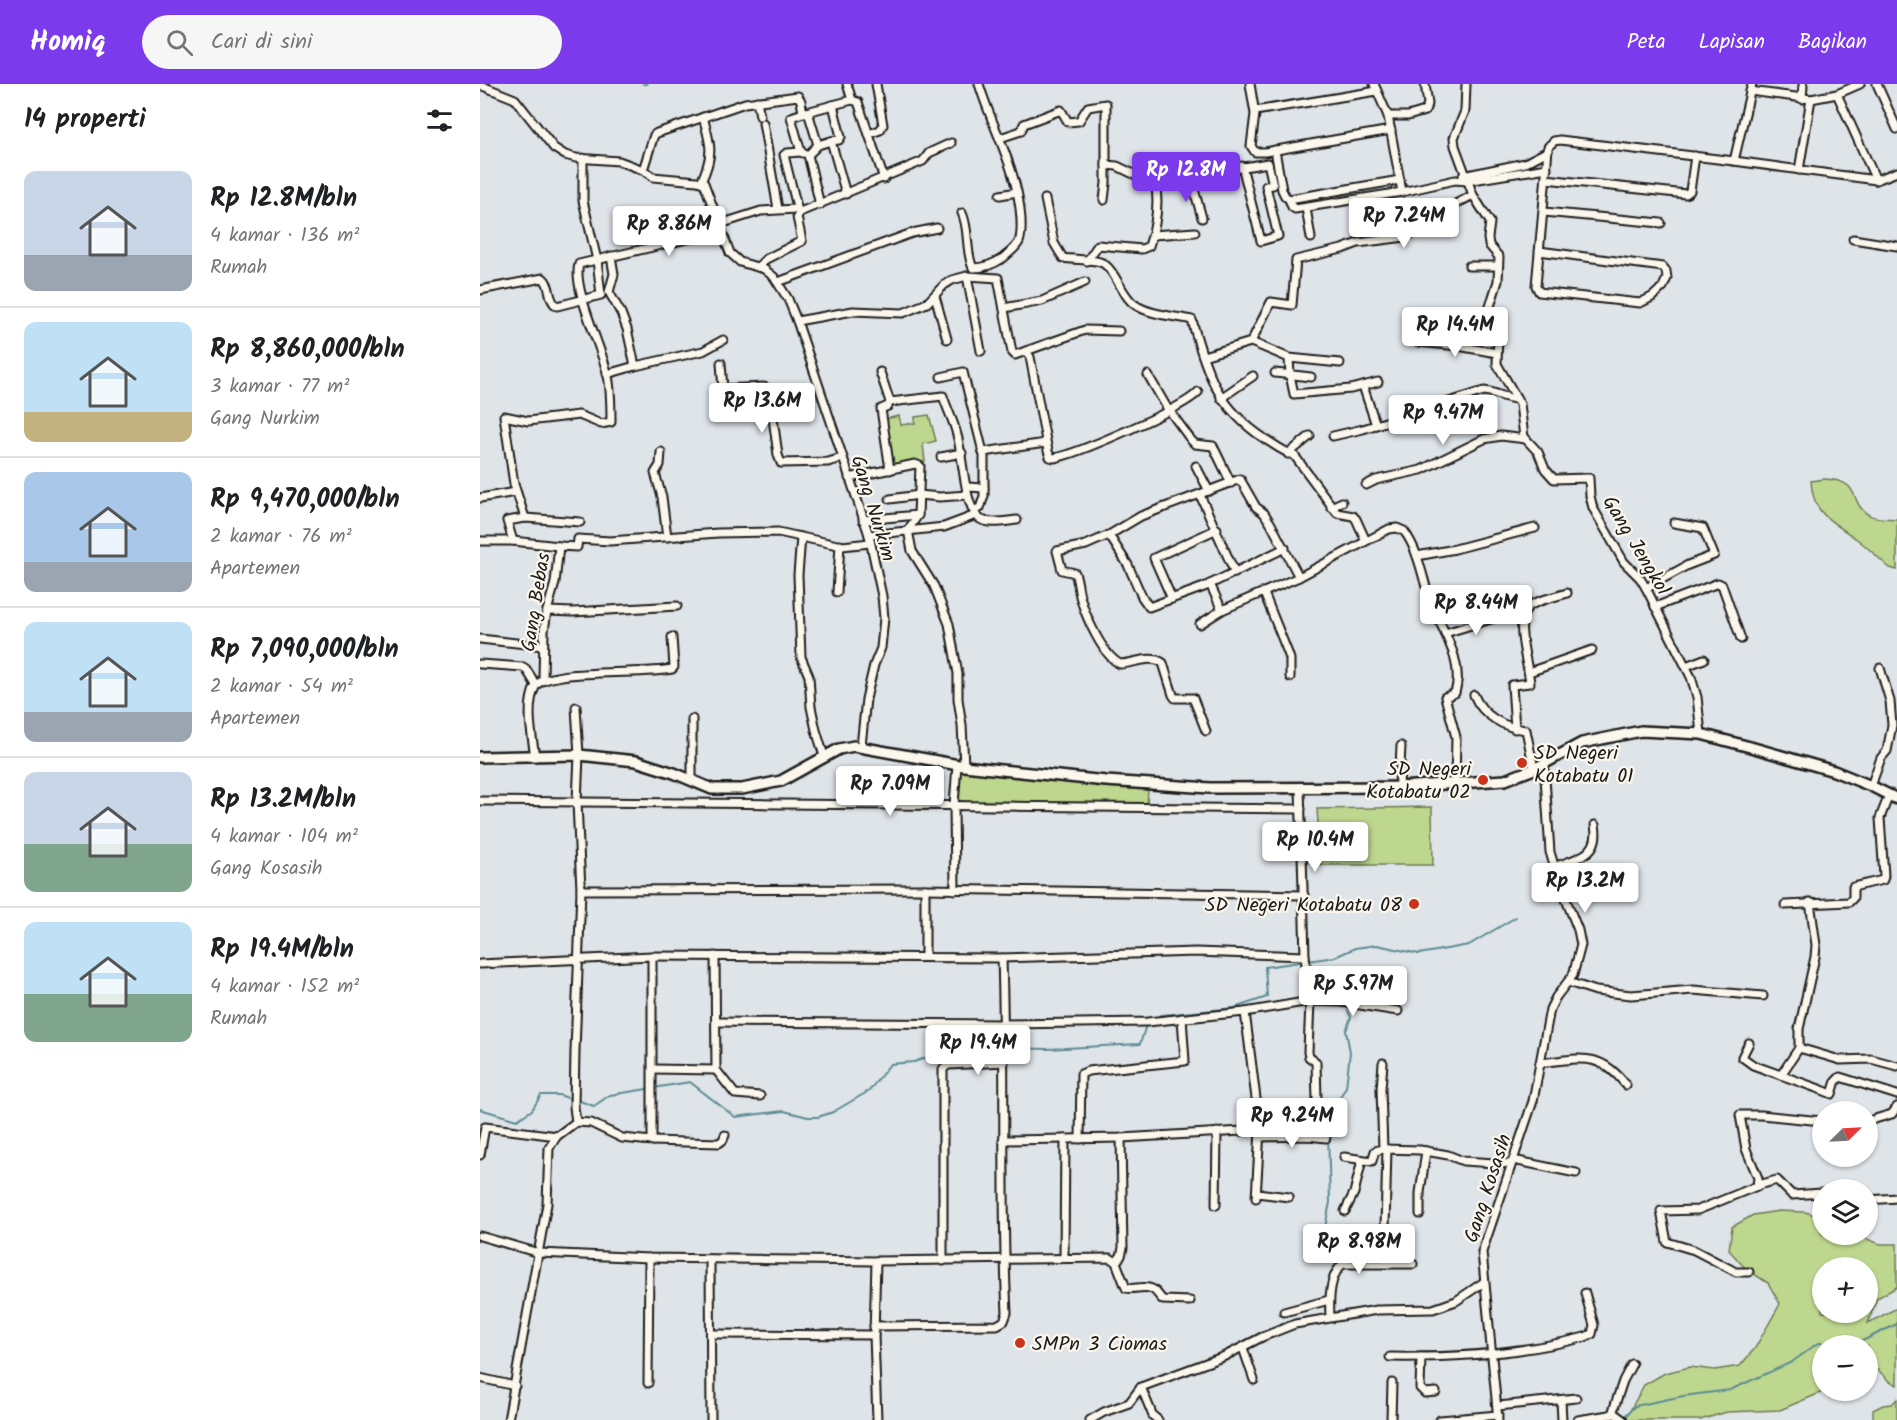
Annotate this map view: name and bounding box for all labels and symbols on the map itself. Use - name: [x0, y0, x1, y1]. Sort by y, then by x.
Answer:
- pin: Rp 12.8M: [1124, 152, 1248, 203]
- pin: Rp 7.24M: [1342, 198, 1466, 249]
- pin: Rp 8.86M: [607, 206, 731, 257]
- pin: Rp 14.4M: [1393, 307, 1517, 358]
- pin: Rp 13.6M: [700, 383, 824, 434]
- pin: Rp 9.47M: [1381, 395, 1505, 446]
- street label: Gang Nurkim: [841, 451, 903, 566]
- street label: Gang Jengkol: [1593, 490, 1678, 602]
- street label: Gang Bebas: [513, 550, 561, 654]
- pin: Rp 8.44M: [1414, 585, 1538, 636]
- place label: SD Negeri Kotabatu 01: [1534, 738, 1634, 793]
- place label: SD Negeri Kotabatu 02: [1366, 754, 1472, 809]
- marker: SD Negeri Kotabatu 01: [1515, 756, 1529, 770]
- pin: Rp 7.09M: [828, 766, 952, 817]
- marker: SD Negeri Kotabatu 02: [1476, 773, 1490, 787]
- pin: Rp 10.4M: [1253, 822, 1377, 873]
- pin: Rp 13.2M: [1523, 863, 1647, 914]
- place label: SD Negeri Kotabatu 08: [1205, 890, 1403, 922]
- marker: SD Negeri Kotabatu 08: [1407, 897, 1421, 911]
- pin: Rp 5.97M: [1291, 966, 1415, 1017]
- pin: Rp 19.4M: [916, 1025, 1040, 1076]
- pin: Rp 9.24M: [1230, 1098, 1354, 1149]
- north arrow: [1812, 1101, 1878, 1167]
- street label: Gang Kosasih: [1456, 1130, 1522, 1247]
- pin: Rp 8.98M: [1297, 1224, 1421, 1275]
- place label: SMPn 3 Ciomas: [1032, 1329, 1167, 1361]
- marker: SMPn 3 Ciomas: [1013, 1336, 1027, 1350]

